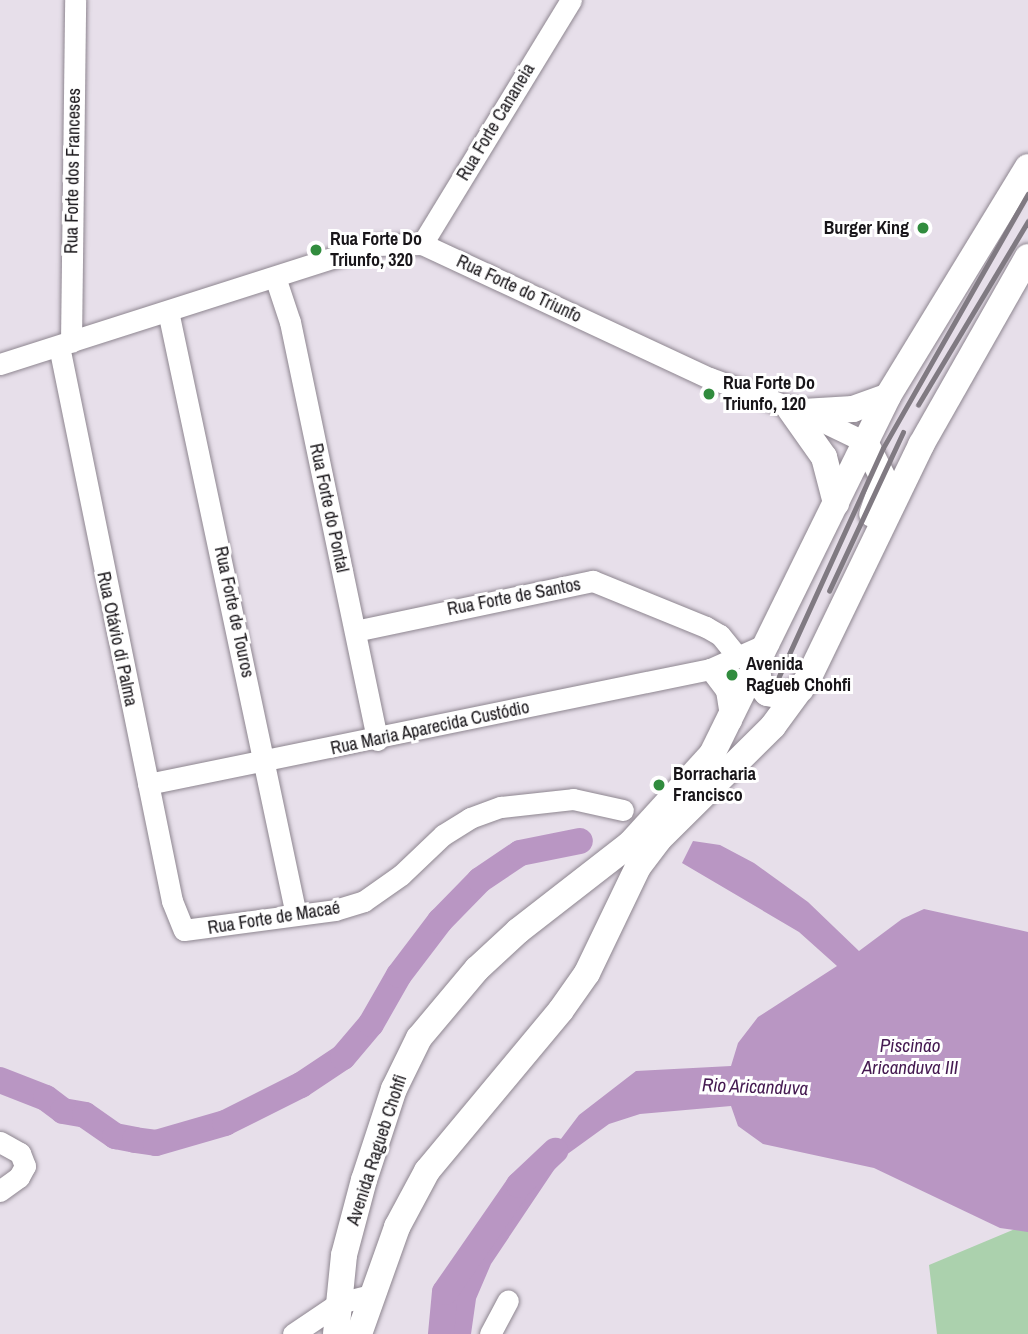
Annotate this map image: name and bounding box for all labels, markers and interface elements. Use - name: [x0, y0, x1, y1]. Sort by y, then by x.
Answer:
- street label: Rua Forte Cananeia: [452, 59, 540, 185]
- street label: Rua Forte dos Franceses: [61, 88, 85, 254]
- place label: Burger King: [824, 217, 909, 239]
- marker: Burger King: [915, 220, 931, 236]
- place label: Rua Forte Do Triunfo, 320: [330, 229, 422, 272]
- marker: Rua Forte Do Triunfo, 320: [308, 242, 324, 258]
- street label: Rua Forte do Triunfo: [453, 251, 585, 327]
- place label: Rua Forte Do Triunfo, 120: [723, 373, 815, 416]
- marker: Rua Forte Do Triunfo, 120: [701, 386, 717, 402]
- street label: Rua Forte do Pontal: [305, 441, 353, 575]
- street label: Rua Forte de Touros: [210, 544, 258, 680]
- street label: Rua Otávio di Palma: [92, 570, 142, 708]
- street label: Rua Forte de Santos: [445, 573, 583, 621]
- place label: Avenida Ragueb Chohfi: [746, 654, 851, 696]
- marker: Avenida Ragueb Chohfi: [724, 667, 740, 683]
- street label: Rua Maria Aparecida Custódio: [328, 696, 532, 760]
- place label: Borracharia Francisco: [673, 764, 756, 806]
- marker: Borracharia Francisco: [651, 777, 667, 793]
- street label: Rua Forte de Macaé: [206, 897, 342, 939]
- water label: Piscinão Aricanduva III: [862, 1035, 958, 1079]
- street label: Avenida Ragueb Chohfi: [342, 1072, 412, 1228]
- water label: Rio Aricanduva: [701, 1074, 809, 1100]

